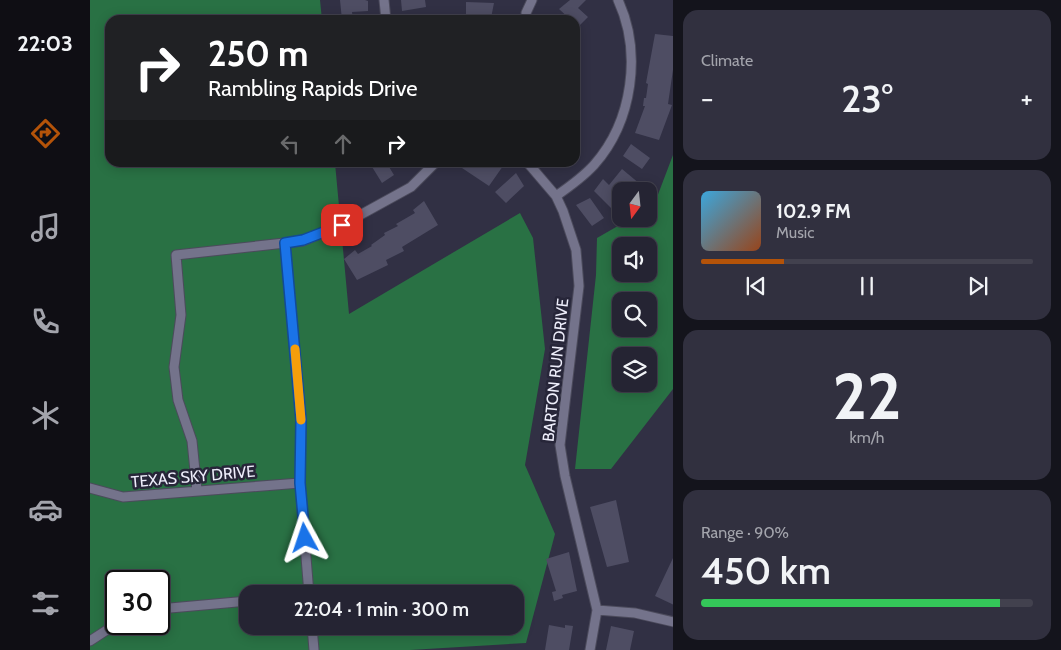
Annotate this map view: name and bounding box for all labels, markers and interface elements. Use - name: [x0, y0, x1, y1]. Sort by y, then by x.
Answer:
- text: 22:03: [17, 30, 73, 57]
- text: 250 m: [208, 32, 308, 75]
- icon: right: [125, 35, 190, 100]
- text: Climate: [701, 51, 753, 70]
- text: Rambling Rapids Drive: [208, 75, 418, 102]
- text: 23°: [841, 75, 893, 122]
- text: −: [701, 81, 713, 115]
- text: +: [1021, 81, 1033, 115]
- icon: directions: [28, 116, 63, 151]
- icon: left: [276, 130, 304, 158]
- icon: ahead: [329, 130, 357, 158]
- icon: right: [382, 130, 410, 158]
- north arrow: [612, 182, 658, 228]
- map controls: [612, 182, 657, 392]
- text: 102.9 FM: [776, 200, 851, 223]
- pin: [321, 204, 363, 246]
- icon: music: [28, 210, 63, 245]
- icon: arrive: [328, 211, 356, 239]
- text: Music: [776, 223, 814, 242]
- button: sound: [612, 237, 657, 282]
- icon: previous: [742, 272, 770, 300]
- icon: pause: [853, 272, 881, 300]
- icon: next: [964, 272, 992, 300]
- button: search: [612, 292, 657, 337]
- street label: BARTON RUN DRIVE: [539, 297, 572, 443]
- icon: phone: [28, 304, 63, 339]
- button: layers: [612, 347, 657, 392]
- text: 22: [833, 356, 901, 435]
- icon: climate: [28, 398, 63, 433]
- text: km/h: [849, 428, 885, 447]
- street label: TEXAS SKY DRIVE: [130, 462, 256, 491]
- icon: car: [28, 492, 63, 527]
- position arrow: [278, 511, 330, 563]
- text: Range · 90%: [701, 523, 789, 542]
- text: 450 km: [701, 547, 831, 594]
- speed limit sign: 30: [105, 570, 170, 635]
- icon: filters: [28, 586, 63, 621]
- text: 22:04 · 1 min · 300 m: [294, 598, 469, 621]

